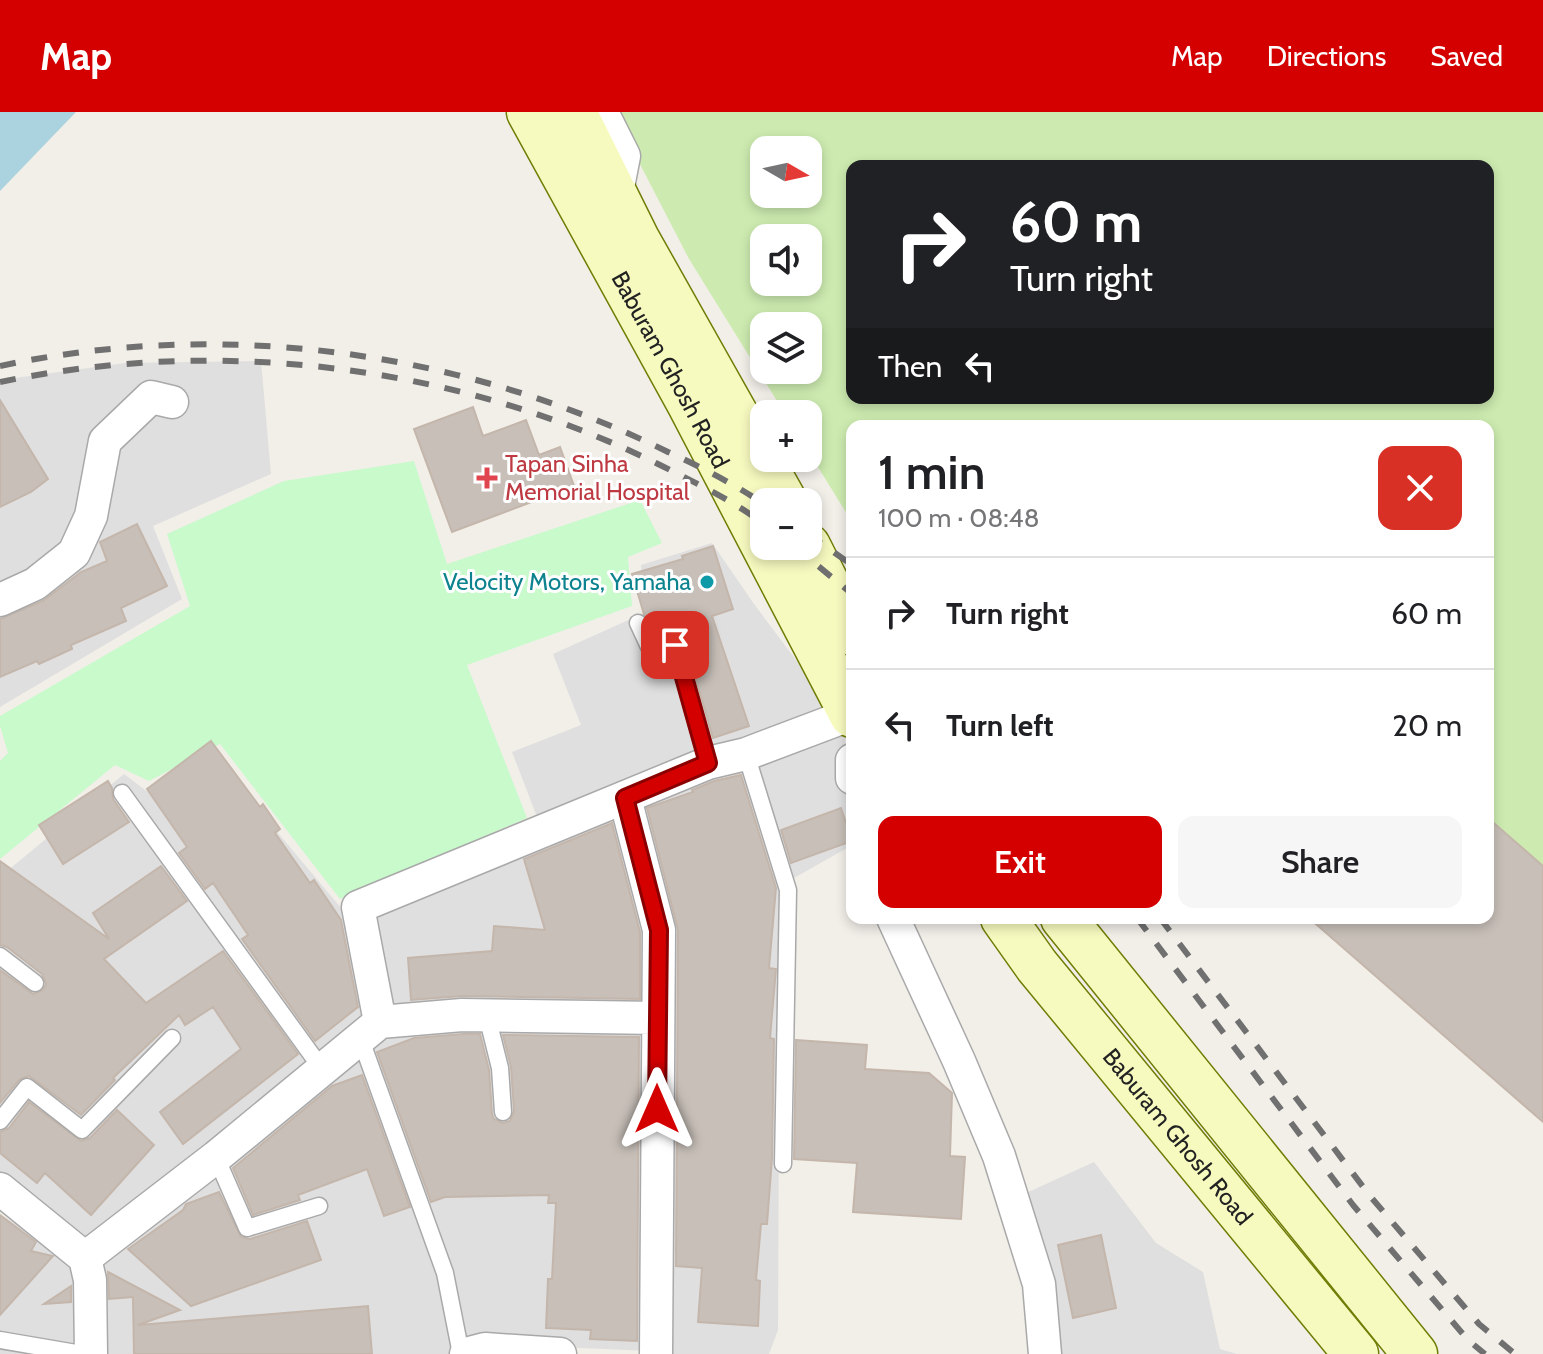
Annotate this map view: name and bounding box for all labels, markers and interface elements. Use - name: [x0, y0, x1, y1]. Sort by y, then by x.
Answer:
- text: Map: [40, 33, 112, 80]
- text: Map: [1171, 39, 1223, 73]
- text: Directions: [1267, 39, 1386, 73]
- text: Saved: [1430, 39, 1503, 73]
- north arrow: [750, 136, 822, 208]
- map controls: [750, 136, 822, 560]
- text: 60 m: [1010, 188, 1142, 256]
- icon: right: [878, 192, 982, 296]
- button: sound: [750, 224, 822, 296]
- text: Turn right: [1010, 256, 1153, 300]
- street label: Baburam Ghosh Road: [605, 266, 736, 473]
- button: layers: [750, 312, 822, 384]
- icon: left: [958, 344, 1002, 388]
- text: Then: [878, 348, 942, 385]
- button: +: [750, 400, 822, 472]
- text: 1 min: [878, 443, 985, 501]
- button: close: [1378, 446, 1462, 530]
- place label: Tapan Sinha Memorial Hospital: [505, 449, 690, 506]
- marker: Tapan Sinha Memorial Hospital: [476, 467, 498, 489]
- button: −: [750, 488, 822, 560]
- text: 100 m · 08:48: [878, 502, 1039, 534]
- place label: Velocity Motors, Yamaha: [443, 567, 691, 596]
- marker: Velocity Motors, Yamaha: [698, 573, 716, 591]
- icon: right: [878, 591, 922, 635]
- text: Turn right: [946, 595, 1069, 632]
- text: 60 m: [1391, 595, 1462, 632]
- pin: [641, 611, 709, 679]
- icon: arrive: [653, 623, 697, 667]
- icon: left: [878, 703, 922, 747]
- text: Turn left: [946, 707, 1054, 744]
- text: 20 m: [1392, 707, 1462, 744]
- button: Exit: [878, 816, 1162, 908]
- button: Share: [1178, 816, 1462, 908]
- street label: Baburam Ghosh Road: [1097, 1042, 1259, 1231]
- position arrow: [615, 1067, 699, 1151]

